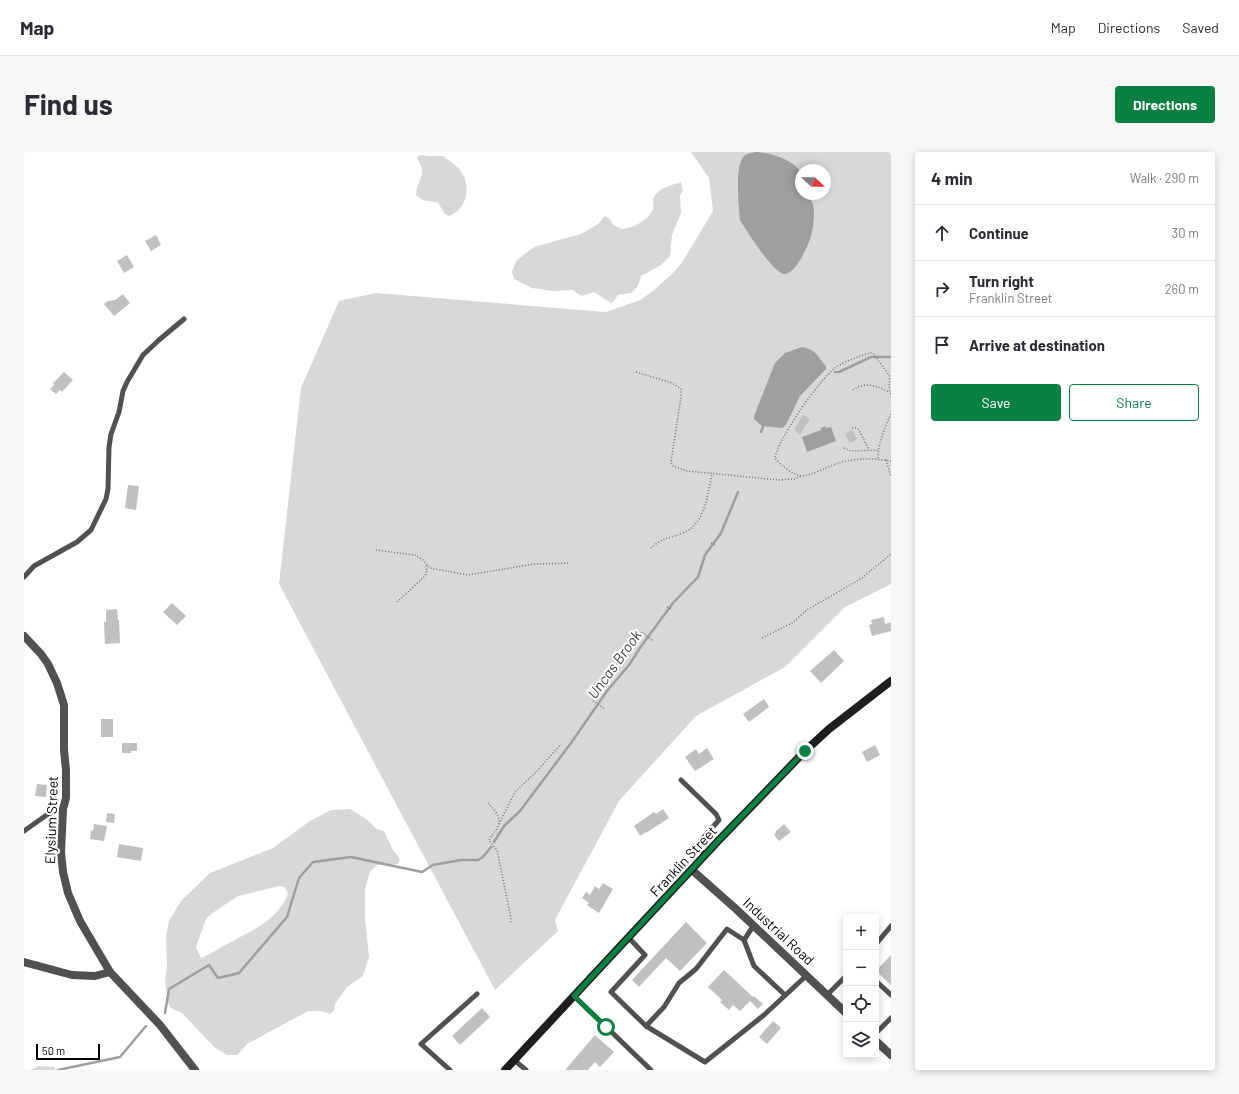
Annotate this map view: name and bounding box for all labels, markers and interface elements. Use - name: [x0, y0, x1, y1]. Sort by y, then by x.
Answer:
- text: Map: [20, 16, 54, 39]
- text: Map: [1051, 19, 1076, 36]
- text: Directions: [1098, 19, 1160, 36]
- text: Saved: [1182, 19, 1219, 36]
- button: Directions: [1115, 86, 1215, 123]
- text: Find us: [24, 87, 113, 121]
- north arrow: [795, 164, 831, 200]
- text: 4 min: [931, 168, 973, 188]
- text: Walk · 290 m: [1130, 170, 1199, 186]
- icon: ahead: [931, 222, 953, 244]
- text: Continue: [969, 224, 1029, 242]
- text: 30 m: [1172, 225, 1199, 241]
- text: Turn right: [969, 272, 1034, 290]
- icon: right: [931, 278, 953, 300]
- text: 260 m: [1165, 281, 1199, 297]
- text: Franklin Street: [969, 290, 1053, 306]
- icon: arrive: [931, 334, 953, 356]
- text: Arrive at destination: [969, 336, 1105, 354]
- button: Save: [931, 384, 1061, 421]
- button: Share: [1069, 384, 1199, 421]
- water label: Uncas Brook: [583, 626, 645, 702]
- route end: [796, 742, 814, 760]
- street label: Elysium Street: [41, 776, 61, 864]
- street label: Franklin Street: [646, 822, 720, 900]
- street label: Industrial Road: [740, 894, 818, 968]
- map controls: [843, 914, 879, 1058]
- button: +: [843, 914, 879, 950]
- button: −: [843, 950, 879, 986]
- button: locate: [843, 986, 879, 1022]
- route start: [597, 1018, 615, 1036]
- button: layers: [843, 1022, 879, 1058]
- scale bar: [36, 1042, 100, 1061]
- text: 50 m: [42, 1044, 65, 1057]

